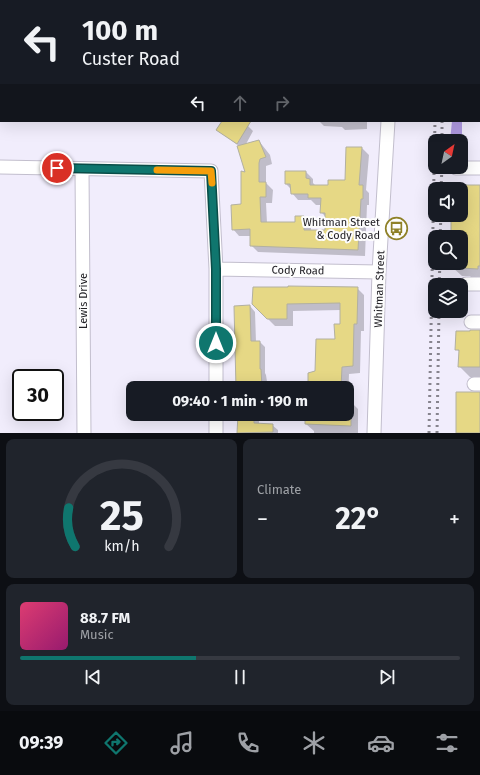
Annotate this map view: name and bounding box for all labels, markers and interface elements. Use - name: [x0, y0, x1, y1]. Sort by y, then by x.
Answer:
- text: 100 m: [82, 14, 158, 47]
- icon: left: [16, 16, 68, 68]
- text: Custer Road: [82, 48, 180, 70]
- icon: left: [187, 92, 209, 114]
- icon: ahead: [229, 92, 251, 114]
- icon: right: [271, 92, 293, 114]
- north arrow: [428, 134, 468, 174]
- map controls: [428, 134, 468, 318]
- pin: [40, 151, 74, 185]
- icon: arrive: [46, 157, 68, 179]
- button: sound: [428, 182, 468, 222]
- bus stop icon: Whitman Street & Cody Road: [383, 215, 409, 241]
- place label: Whitman Street & Cody Road: [303, 216, 380, 242]
- button: search: [428, 230, 468, 270]
- street label: Whitman Street: [372, 250, 387, 328]
- street label: Cody Road: [272, 264, 324, 277]
- street label: Lewis Drive: [77, 273, 90, 329]
- button: layers: [428, 278, 468, 318]
- position arrow: [195, 322, 237, 364]
- speed limit sign: 30: [12, 369, 64, 421]
- text: 09:40 · 1 min · 190 m: [172, 392, 308, 410]
- text: Climate: [257, 482, 301, 497]
- text: 25: [100, 490, 143, 540]
- text: 22°: [335, 501, 382, 537]
- text: −: [257, 506, 268, 533]
- text: +: [449, 506, 460, 533]
- text: km/h: [104, 537, 139, 554]
- text: 88.7 FM: [80, 609, 130, 627]
- text: Music: [80, 627, 114, 642]
- icon: previous: [82, 666, 104, 688]
- icon: pause: [229, 666, 251, 688]
- icon: next: [376, 666, 398, 688]
- icon: directions: [102, 729, 130, 757]
- icon: music: [168, 729, 196, 757]
- icon: phone: [234, 729, 262, 757]
- icon: climate: [300, 729, 328, 757]
- icon: car: [367, 729, 395, 757]
- icon: filters: [433, 729, 461, 757]
- text: 09:39: [19, 732, 63, 754]

